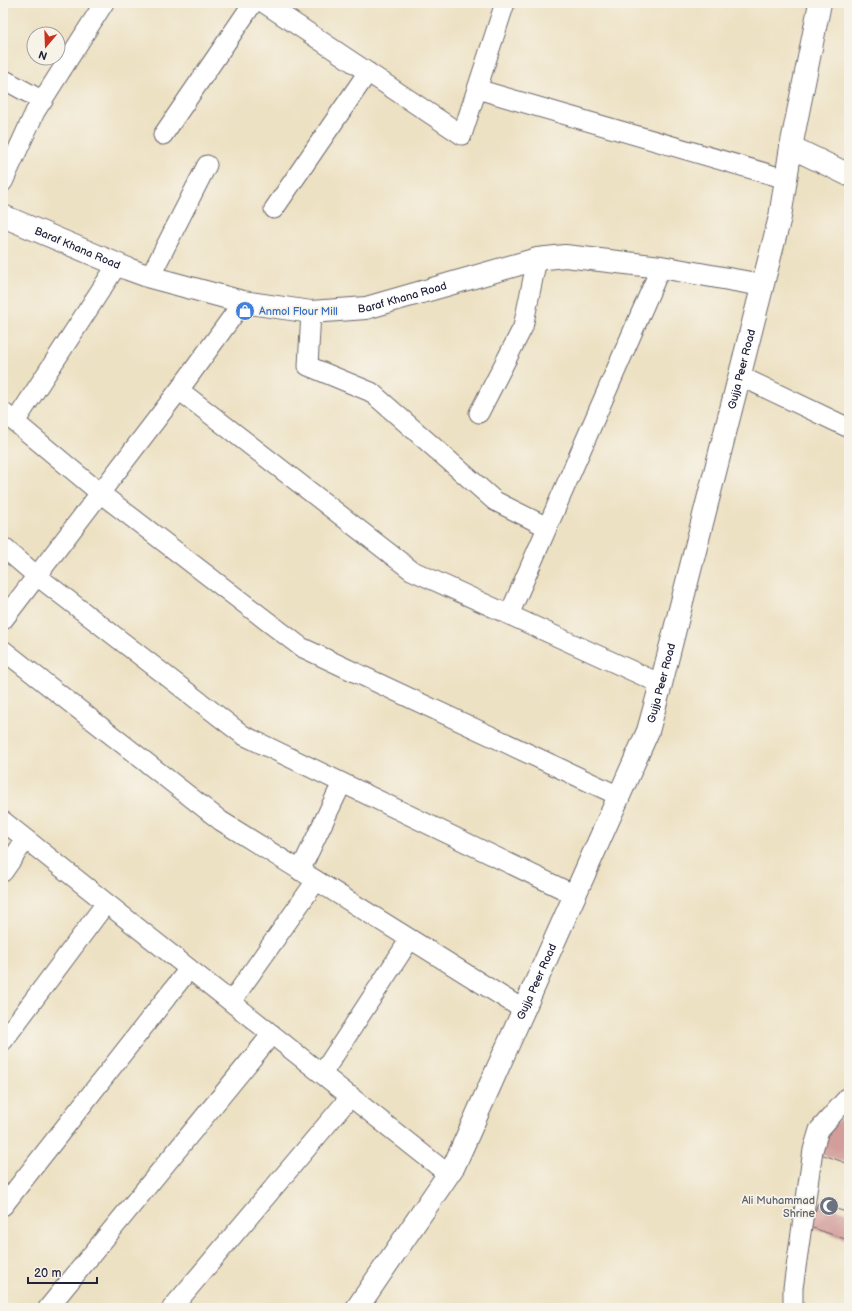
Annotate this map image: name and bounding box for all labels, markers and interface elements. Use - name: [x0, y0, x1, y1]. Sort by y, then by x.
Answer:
- north arrow: [26, 26, 66, 66]
- text: N: [37, 47, 49, 62]
- street label: Baraf Khana Road: [33, 224, 122, 272]
- street label: Baraf Khana Road: [357, 279, 448, 316]
- shop icon: Anmol Flour Mill: [234, 300, 256, 322]
- place label: Anmol Flour Mill: [259, 305, 338, 318]
- street label: Gujja Peer Road: [725, 328, 758, 411]
- street label: Gujja Peer Road: [645, 642, 678, 724]
- street label: Gujja Peer Road: [514, 942, 559, 1022]
- place label: Ali Muhammad Shrine: [742, 1194, 815, 1220]
- mosque icon: Ali Muhammad Shrine: [818, 1195, 840, 1217]
- scale bar: [28, 1259, 97, 1285]
- text: 20 m: [34, 1266, 61, 1281]

